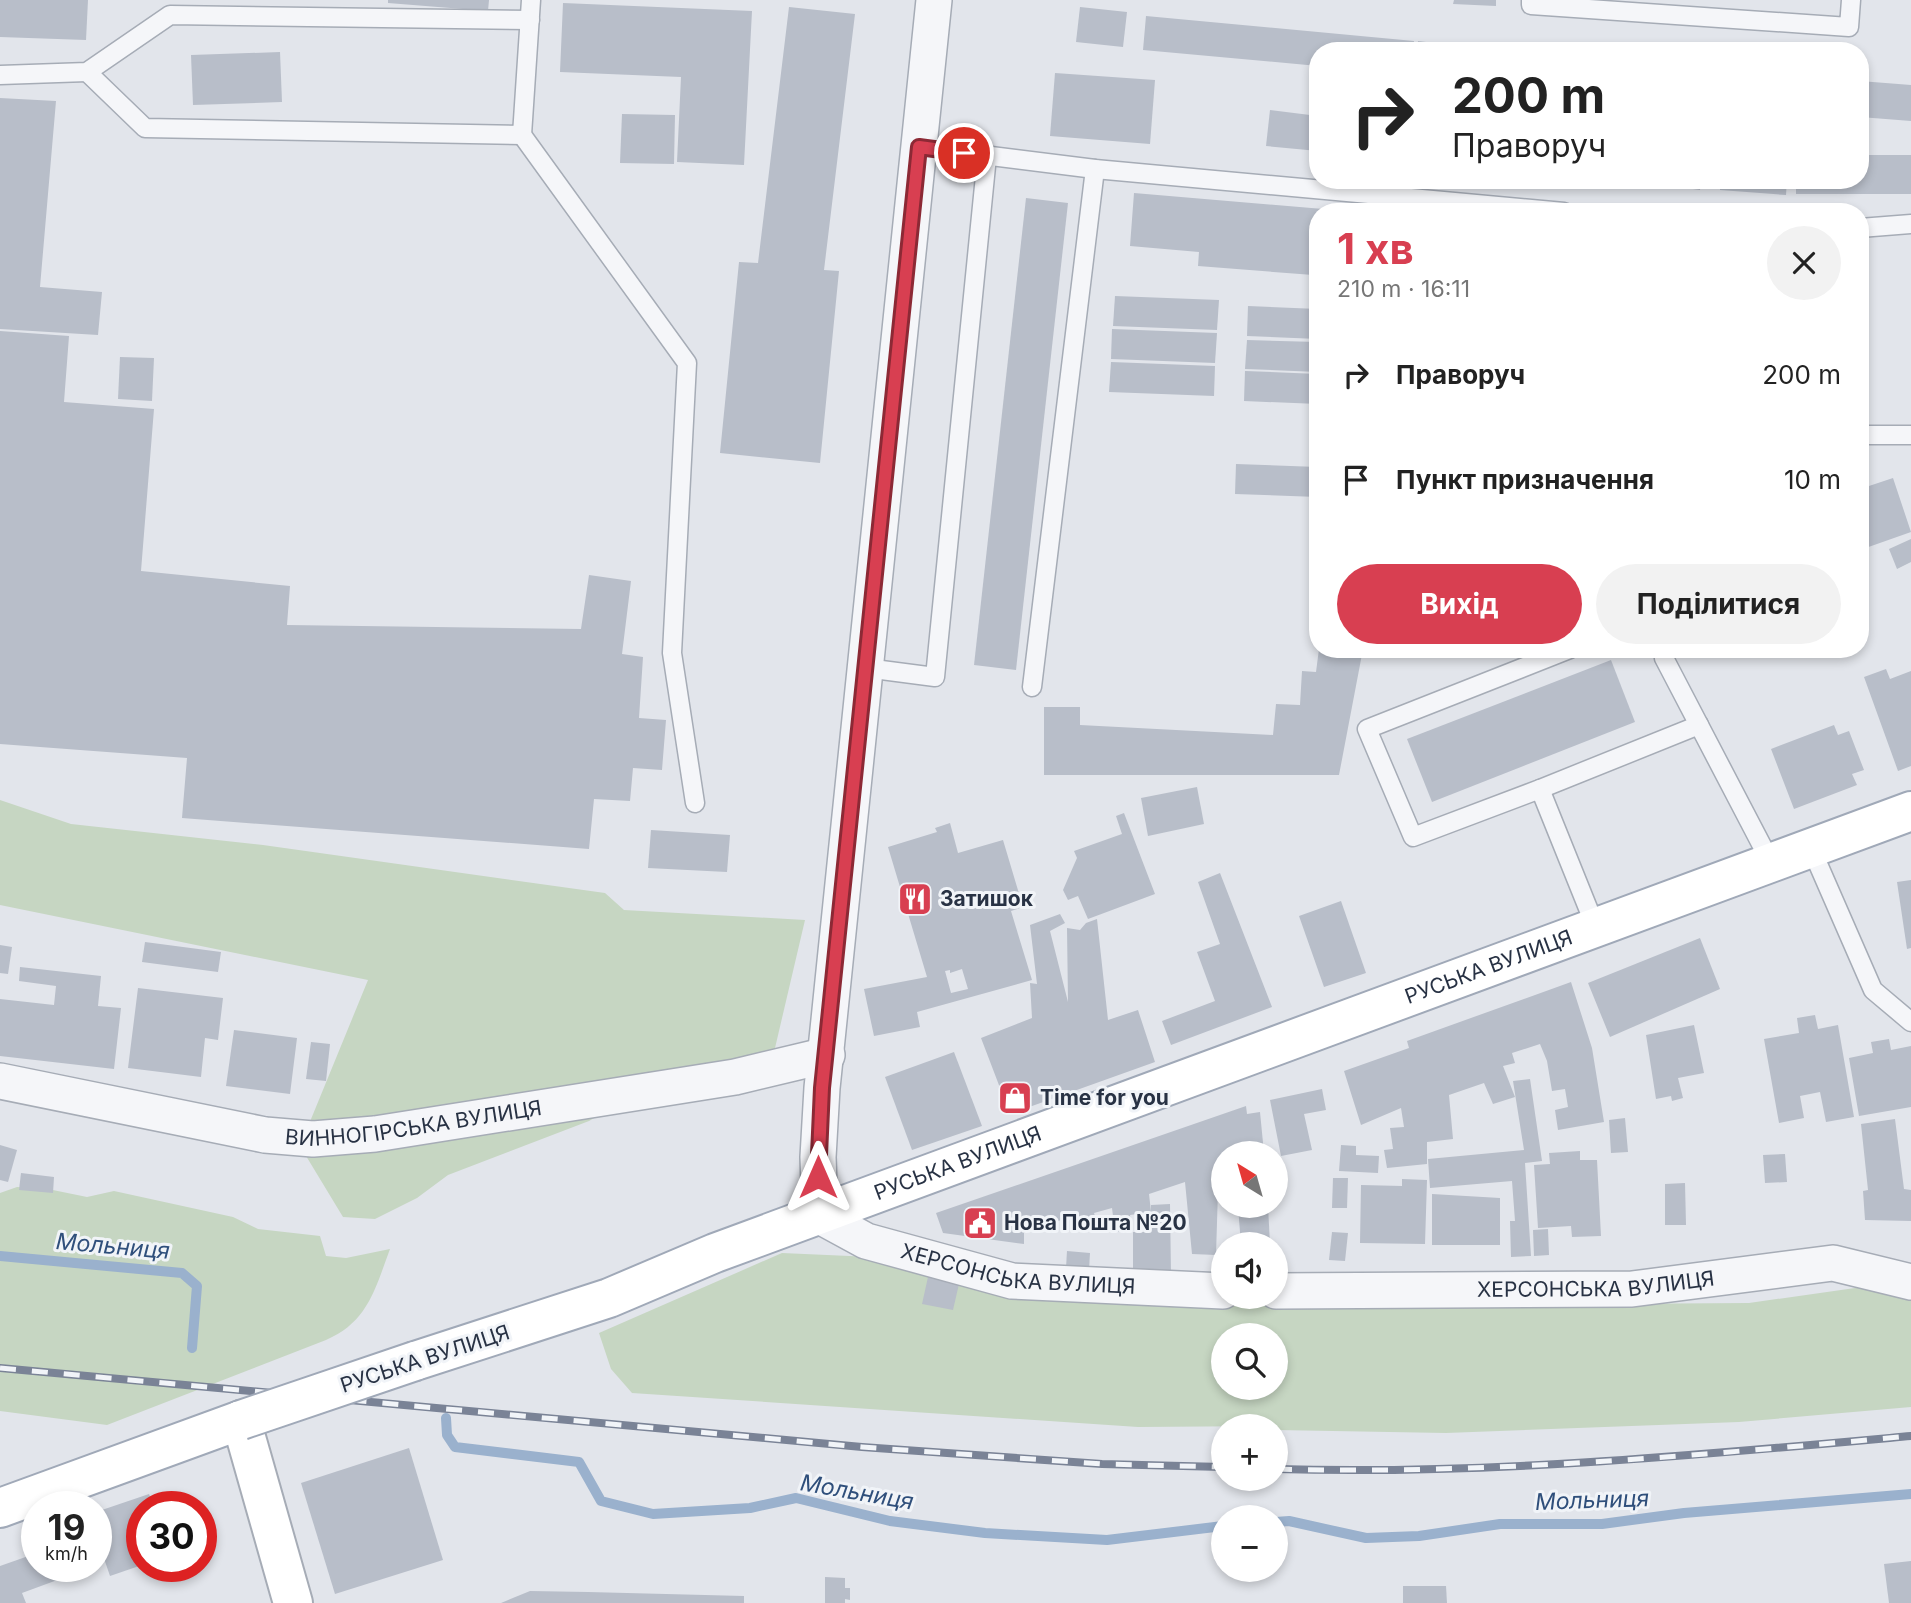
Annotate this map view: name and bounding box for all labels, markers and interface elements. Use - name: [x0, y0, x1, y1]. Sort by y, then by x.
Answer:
- text: 200 m: [1452, 66, 1605, 125]
- icon: right: [1337, 70, 1428, 161]
- pin: [934, 123, 994, 183]
- text: Праворуч: [1452, 126, 1606, 165]
- icon: arrive: [945, 134, 983, 172]
- text: 1 хв: [1337, 223, 1414, 274]
- button: close: [1767, 226, 1841, 300]
- text: 210 m · 16:11: [1337, 275, 1470, 303]
- icon: right: [1337, 356, 1375, 394]
- text: Праворуч: [1396, 359, 1525, 390]
- text: 200 m: [1762, 359, 1841, 390]
- icon: arrive: [1337, 461, 1375, 499]
- text: Пункт призначення: [1396, 464, 1654, 495]
- text: 10 m: [1784, 464, 1841, 495]
- button: Вихід: [1337, 564, 1582, 644]
- button: Поділитися: [1596, 564, 1841, 644]
- restaurant icon: Затишок: [896, 880, 934, 918]
- place label: Затишок: [940, 886, 1034, 911]
- street label: РУСЬКА ВУЛИЦЯ: [1401, 924, 1576, 1009]
- shop icon: Time for you: [996, 1079, 1034, 1117]
- place label: Time for you: [1040, 1085, 1169, 1110]
- street label: ВИННОГІРСЬКА ВУЛИЦЯ: [284, 1095, 543, 1151]
- street label: РУСЬКА ВУЛИЦЯ: [870, 1120, 1045, 1205]
- position arrow: [781, 1140, 855, 1214]
- north arrow: [1211, 1141, 1288, 1218]
- map controls: [1211, 1141, 1288, 1582]
- public building icon: Нова Пошта №20: [961, 1204, 999, 1242]
- place label: Нова Пошта №20: [1004, 1210, 1187, 1235]
- water label: Мольниця: [55, 1227, 171, 1265]
- button: sound: [1211, 1232, 1288, 1309]
- street label: ХЕРСОНСЬКА ВУЛИЦЯ: [898, 1238, 1136, 1299]
- street label: ХЕРСОНСЬКА ВУЛИЦЯ: [1477, 1265, 1716, 1302]
- street label: РУСЬКА ВУЛИЦЯ: [337, 1319, 513, 1398]
- button: search: [1211, 1323, 1288, 1400]
- button: +: [1211, 1414, 1288, 1491]
- water label: Мольниця: [798, 1468, 916, 1516]
- water label: Мольниця: [1534, 1484, 1650, 1516]
- speed limit sign: 30: [126, 1491, 217, 1582]
- button: −: [1211, 1505, 1288, 1582]
- text: 19: [48, 1506, 85, 1548]
- text: km/h: [45, 1543, 88, 1564]

